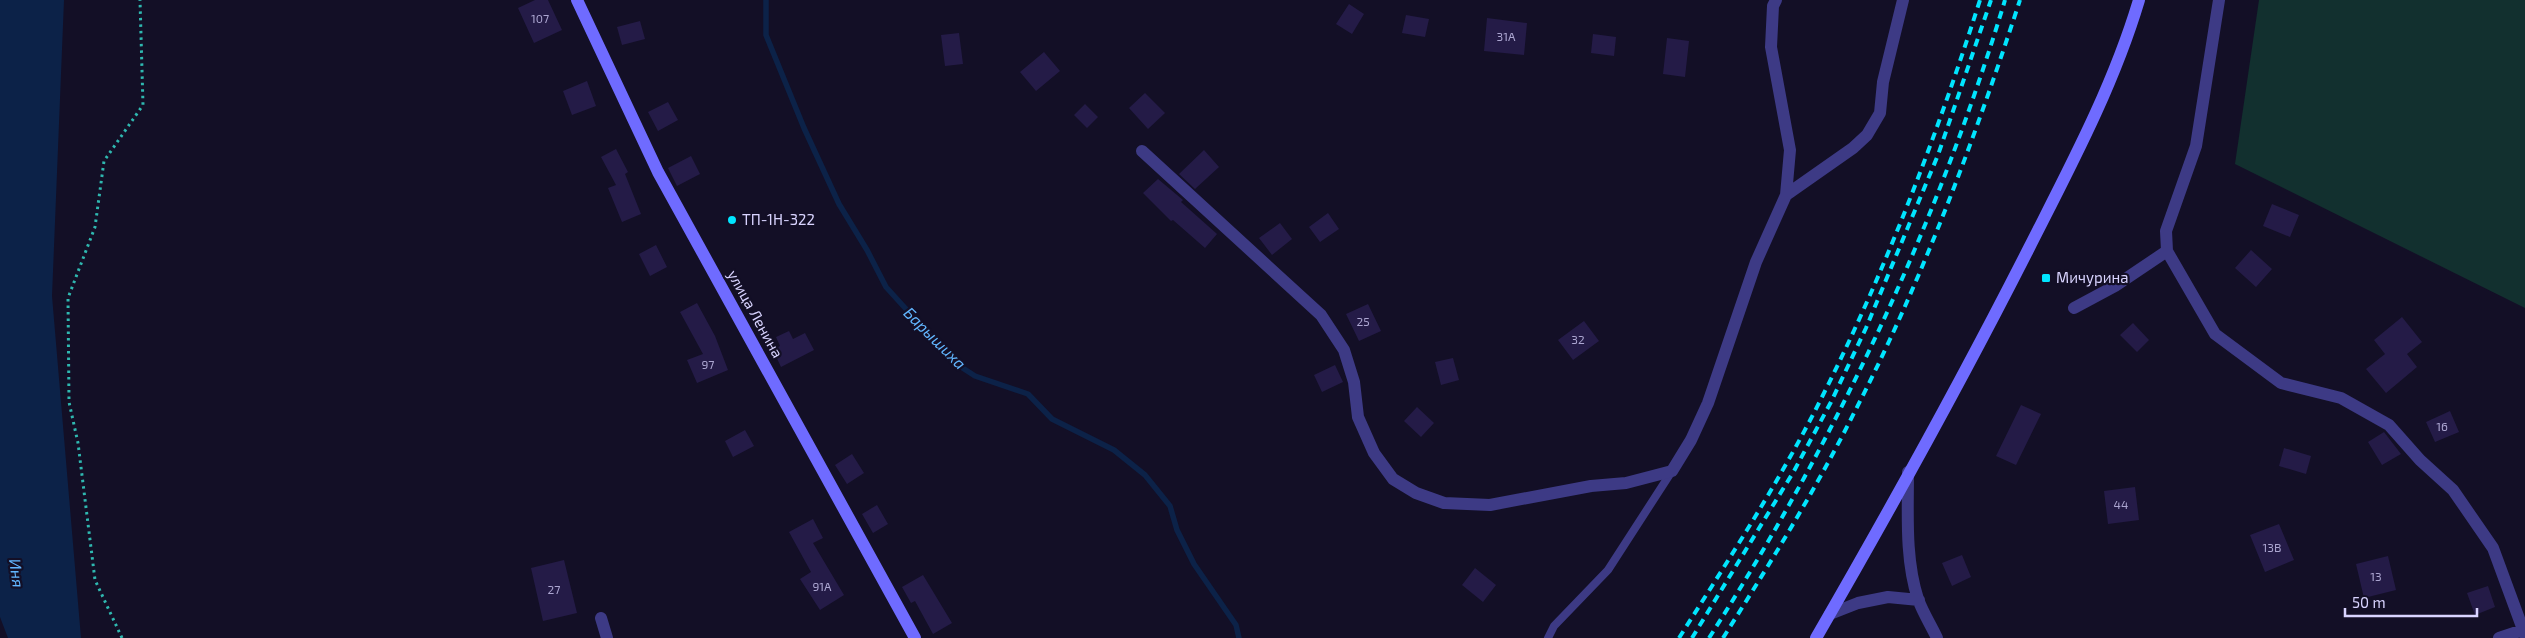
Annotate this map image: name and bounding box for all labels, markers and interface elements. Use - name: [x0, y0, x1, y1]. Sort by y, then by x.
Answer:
- house number: 107: [531, 11, 549, 25]
- house number: 31А: [1497, 29, 1516, 43]
- place label: ТП-1Н-322: [742, 210, 815, 228]
- marker: ТП-1Н-322: [726, 214, 738, 226]
- street label: улица Ленина: [723, 266, 787, 361]
- place label: Мичурина: [2056, 268, 2128, 287]
- marker: Мичурина: [2040, 272, 2052, 284]
- water label: Барышиха: [900, 303, 970, 373]
- house number: 25: [1356, 314, 1370, 328]
- house number: 32: [1571, 332, 1585, 346]
- house number: 97: [701, 357, 715, 371]
- house number: 16: [2436, 419, 2448, 433]
- house number: 44: [2114, 497, 2128, 511]
- house number: 13В: [2263, 540, 2281, 554]
- water label: Иня: [6, 557, 29, 589]
- house number: 13: [2370, 569, 2382, 583]
- house number: 91А: [812, 579, 832, 593]
- house number: 27: [548, 582, 560, 596]
- scale bar: [2345, 586, 2478, 618]
- text: 50 m: [2352, 593, 2386, 611]

